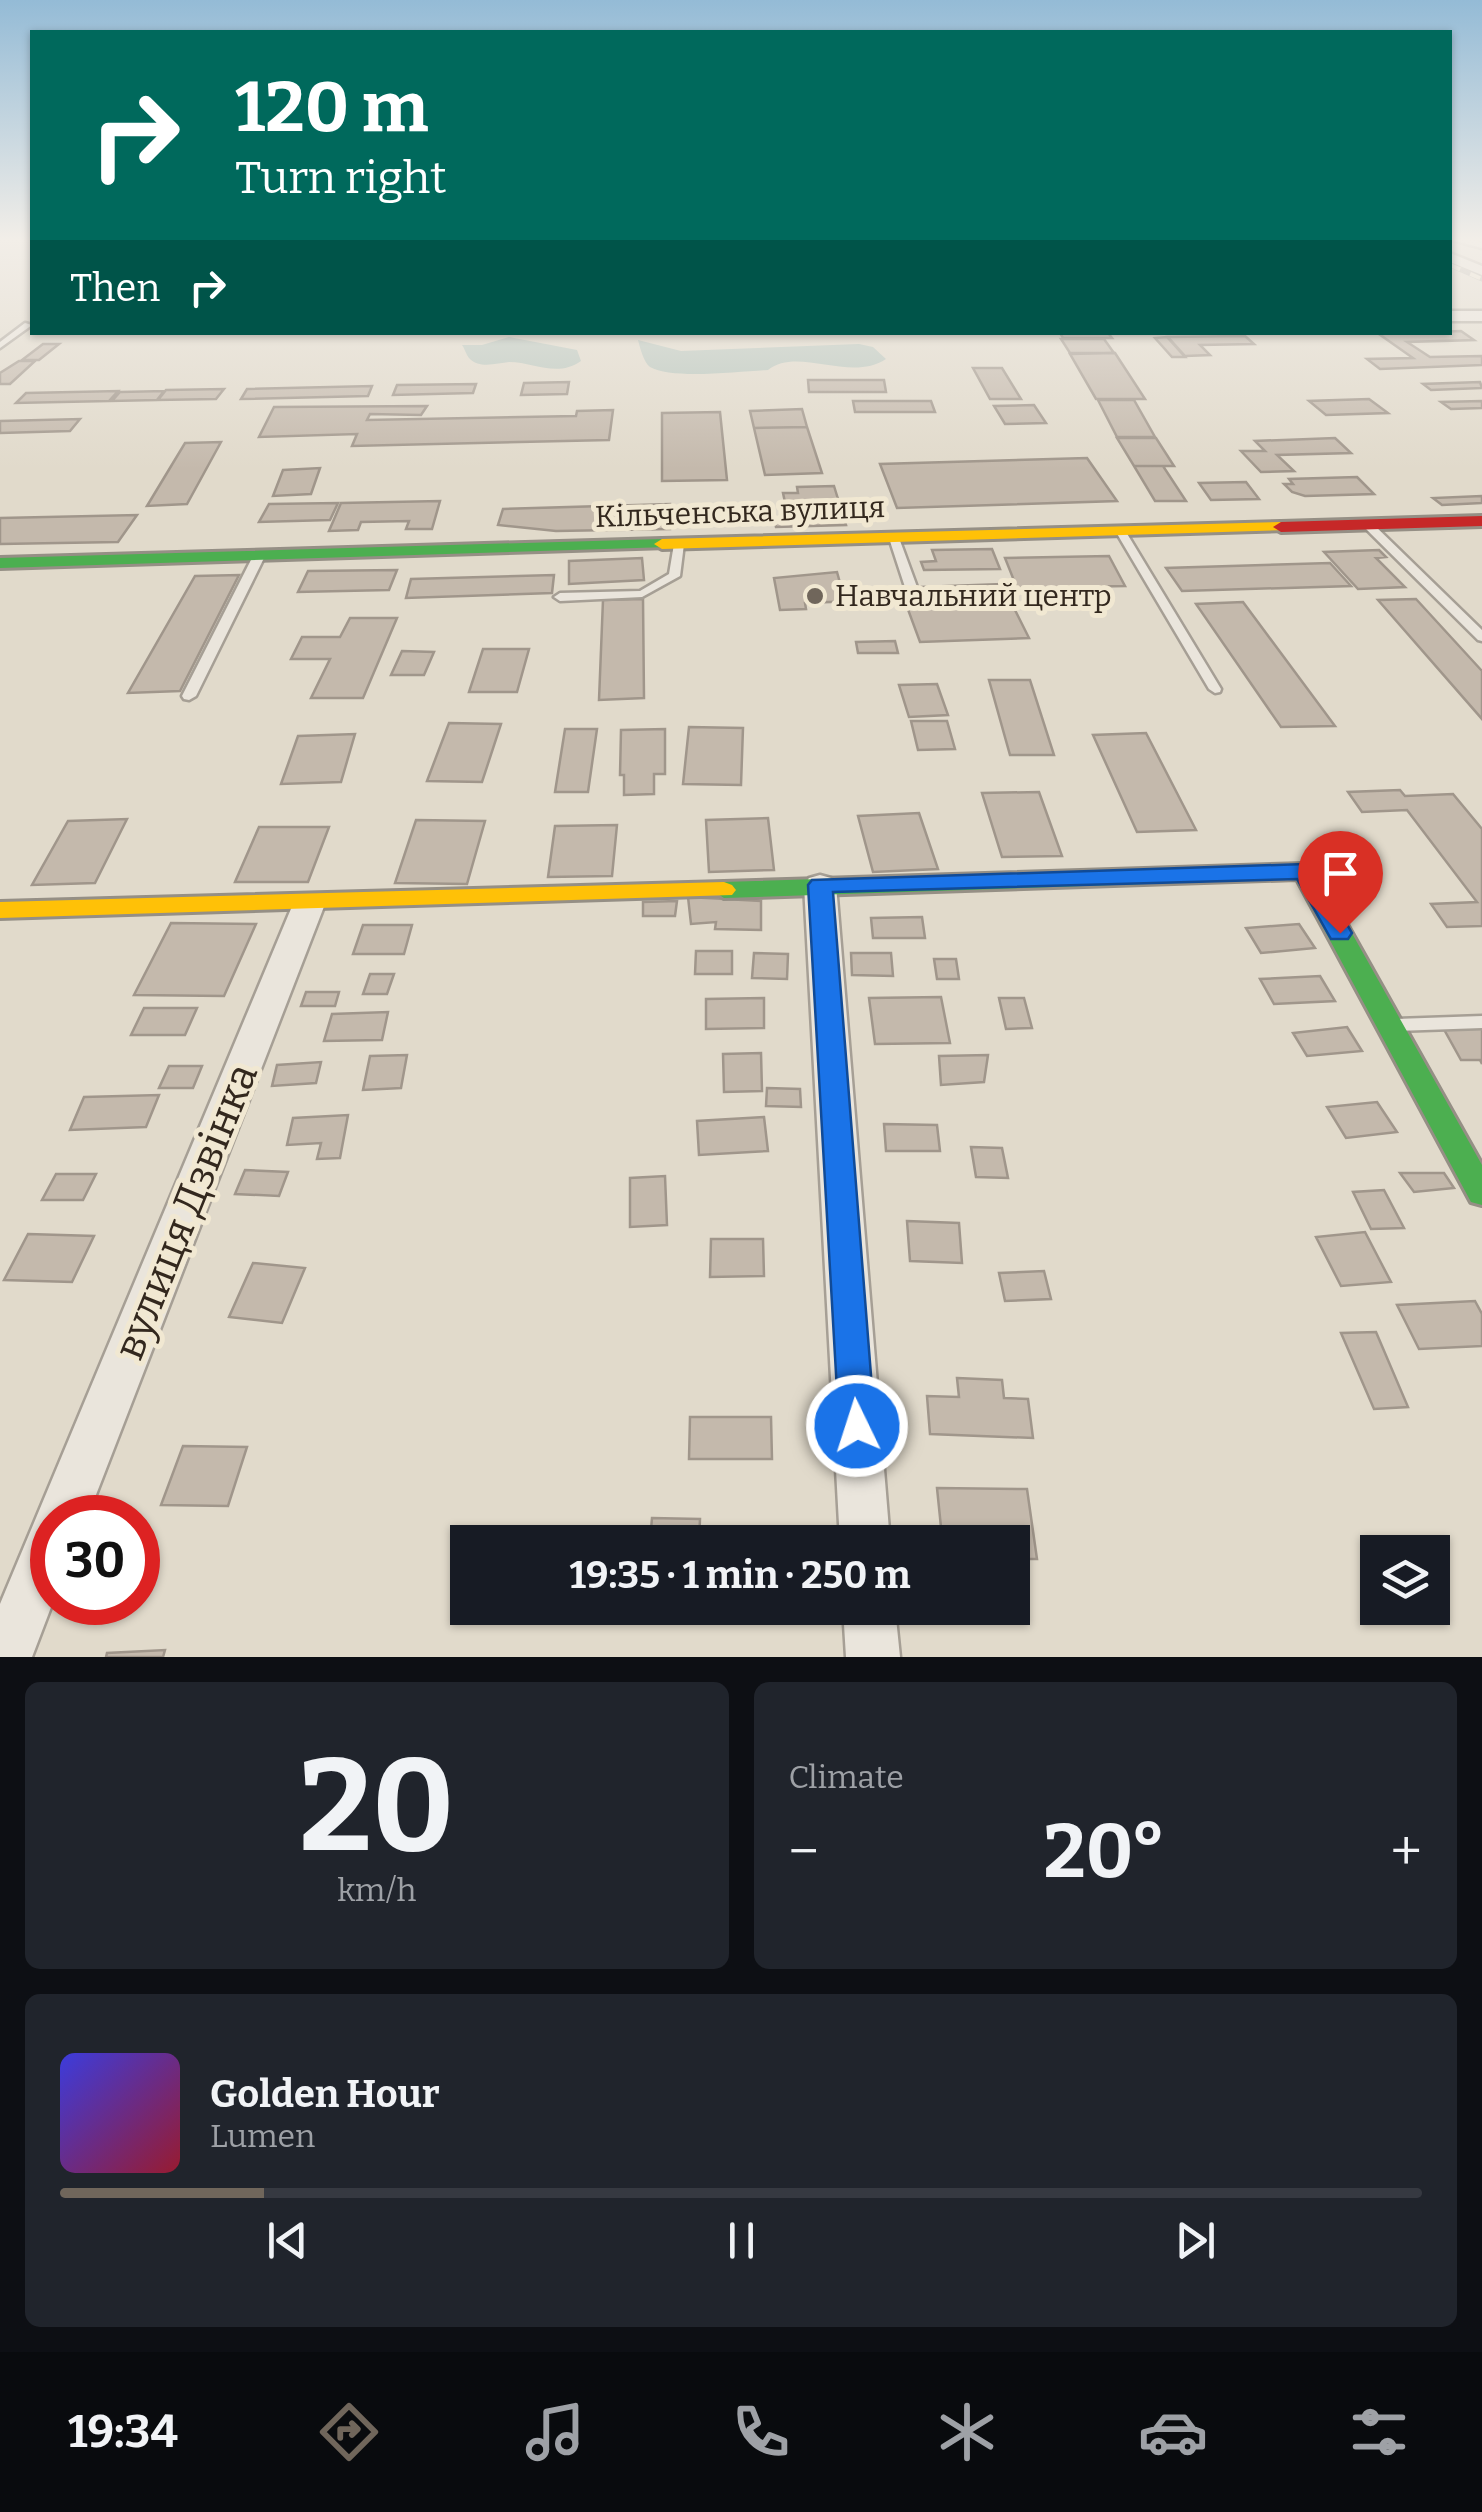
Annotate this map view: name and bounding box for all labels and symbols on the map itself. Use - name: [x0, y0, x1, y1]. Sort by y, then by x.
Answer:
- street label: Кільченська вулиця: [594, 489, 886, 535]
- place label: Навчальний центр: [835, 578, 1112, 614]
- marker: Навчальний центр: [804, 585, 826, 607]
- pin: [1298, 831, 1383, 934]
- street label: вулиця Дзвінка: [104, 1056, 268, 1367]
- position arrow: [805, 1374, 909, 1478]
- speed limit sign: 30: [30, 1495, 160, 1625]

